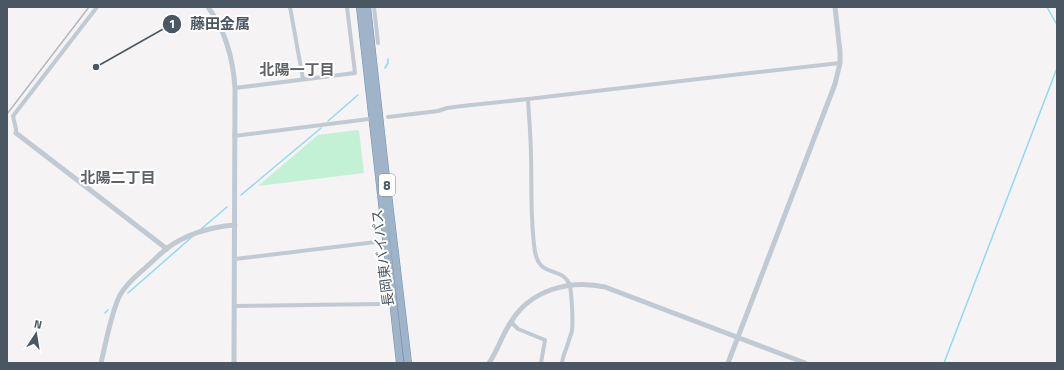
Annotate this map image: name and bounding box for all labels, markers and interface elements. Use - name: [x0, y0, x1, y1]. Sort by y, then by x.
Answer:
- callout: 藤田金属: [162, 10, 258, 37]
- text: 藤田金属: [190, 12, 250, 35]
- text: 1: [169, 14, 175, 33]
- district label: 北陽一丁目: [259, 58, 335, 81]
- district label: 北陽二丁目: [80, 166, 156, 189]
- road number: 8: [379, 174, 395, 196]
- street label: 長岡東バイパス: [366, 208, 398, 308]
- north arrow: [16, 314, 56, 354]
- text: N: [33, 316, 43, 333]

